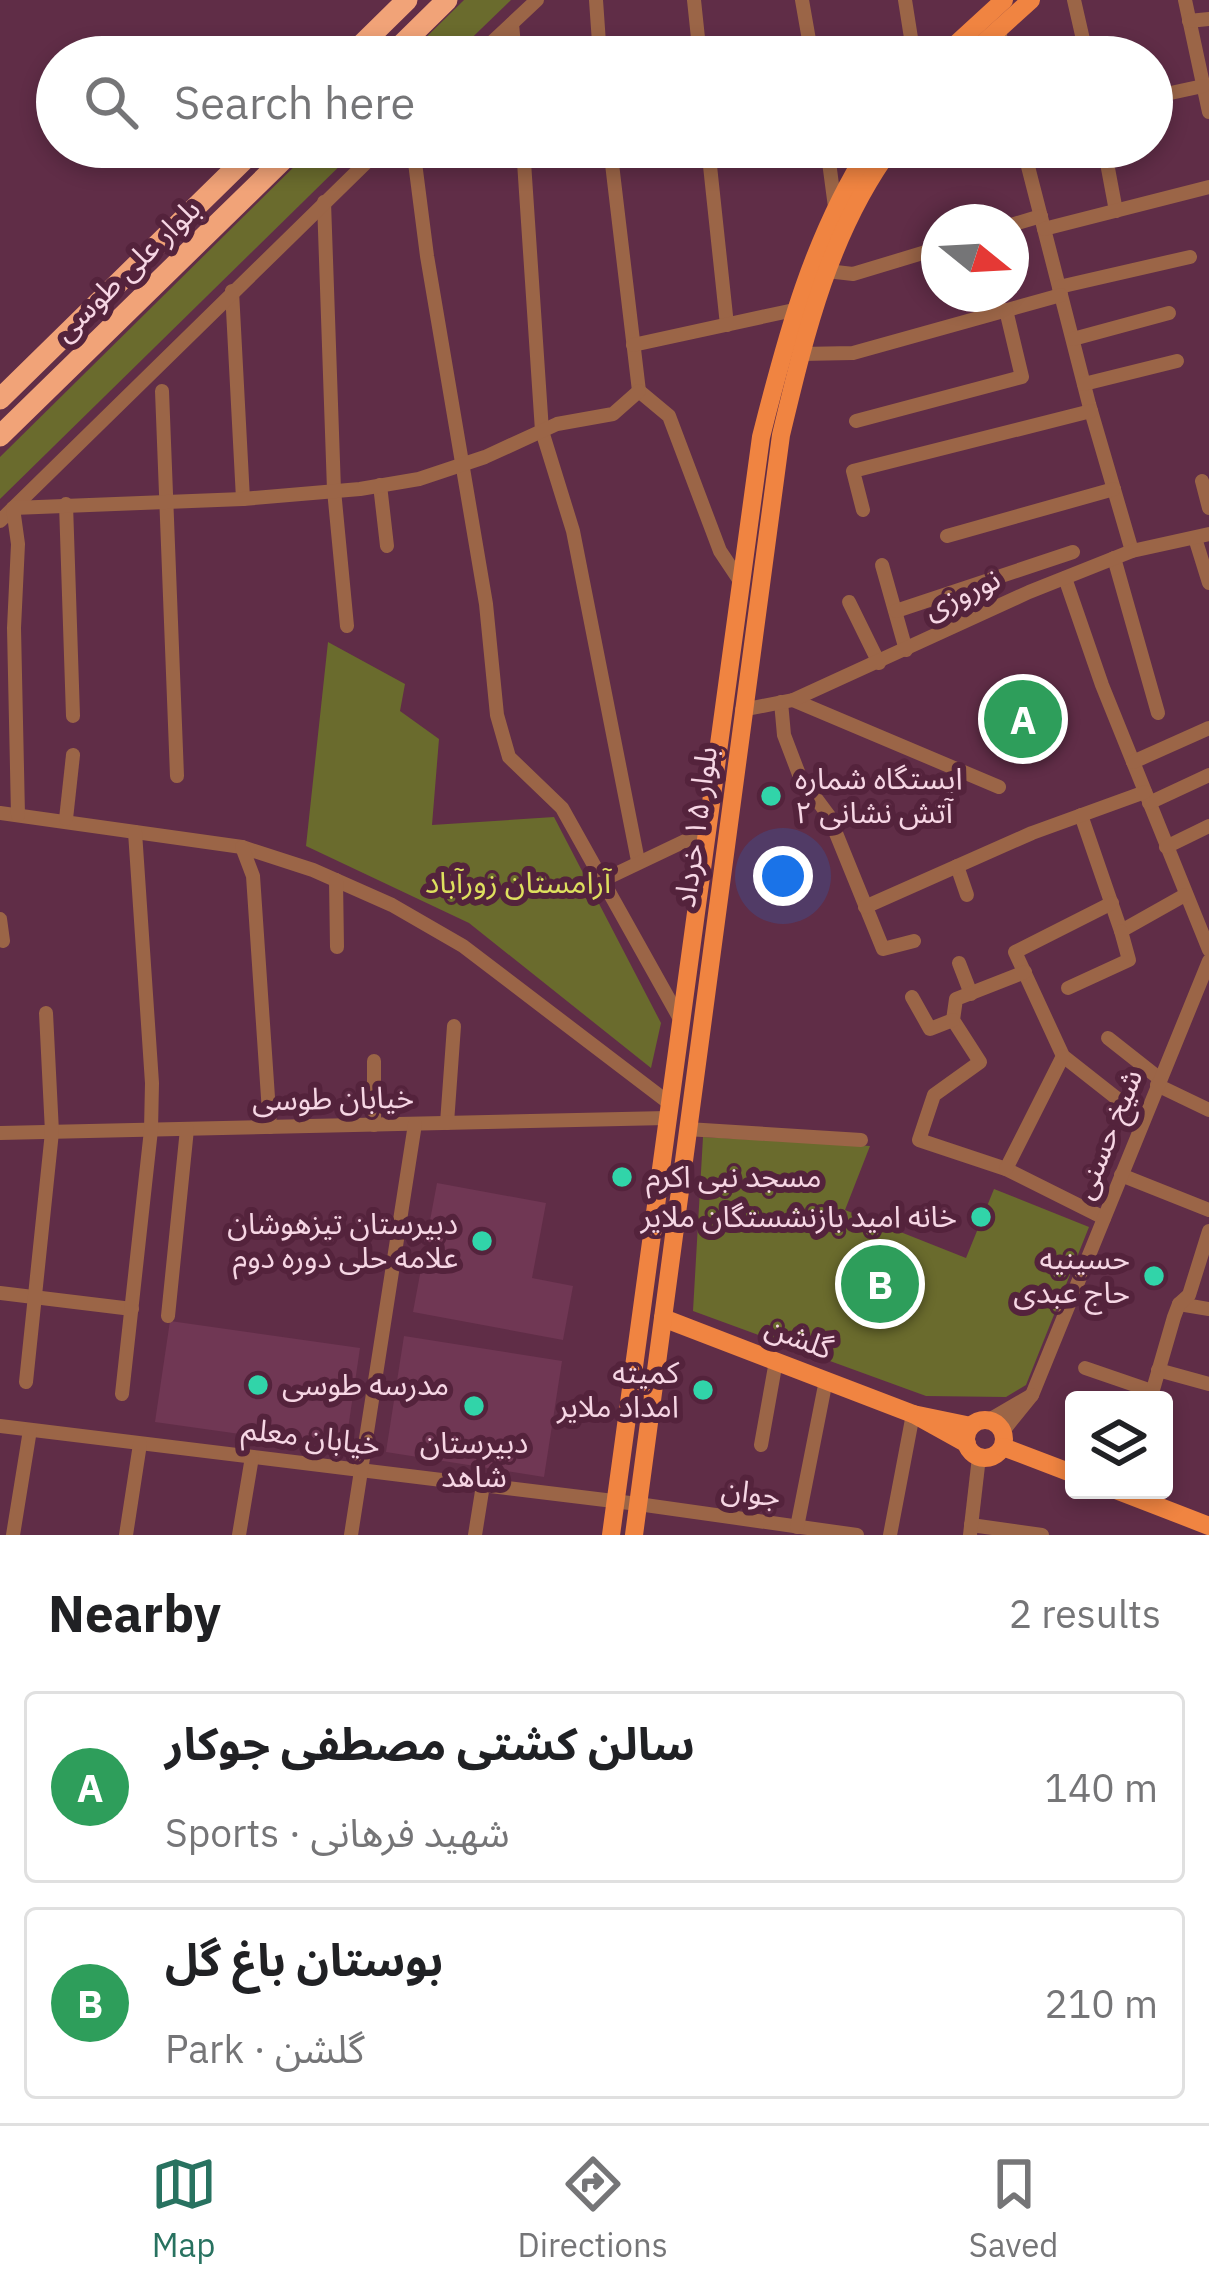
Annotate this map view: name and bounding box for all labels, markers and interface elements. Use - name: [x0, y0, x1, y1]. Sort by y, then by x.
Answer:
- search box: [36, 36, 1173, 168]
- icon: search: [78, 69, 144, 135]
- text: Search here: [174, 73, 415, 131]
- street label: بلوار علی طوسی: [44, 189, 208, 349]
- north arrow: [921, 204, 1029, 312]
- street label: نوروزی: [917, 558, 1006, 627]
- pin: A: [984, 674, 1062, 764]
- street label: بلوار ۱۵ خرداد: [664, 744, 725, 910]
- place label: ایستگاه شماره ۲ آتش نشانی: [795, 758, 963, 831]
- marker: ایستگاه شماره ۲ آتش نشانی: [758, 783, 784, 809]
- your location: [753, 846, 813, 906]
- park label: آرامستان زورآباد: [425, 862, 612, 901]
- street label: شیخ حسنی: [1063, 1063, 1154, 1206]
- street label: خیابان طوسی: [252, 1077, 414, 1118]
- place label: مسجد نبی اکرم: [646, 1156, 822, 1199]
- marker: مسجد نبی اکرم: [609, 1164, 635, 1190]
- place label: خانه امید بازنشستگان ملایر: [639, 1196, 957, 1235]
- place label: دبیرستان تیزهوشان علامه حلی دوره دوم: [227, 1203, 458, 1280]
- marker: خانه امید بازنشستگان ملایر: [968, 1204, 994, 1230]
- marker: دبیرستان تیزهوشان علامه حلی دوره دوم: [469, 1228, 495, 1254]
- place label: حسینیه حاج عبدی: [1013, 1238, 1130, 1315]
- pin: B: [841, 1239, 919, 1329]
- marker: حسینیه حاج عبدی: [1141, 1263, 1167, 1289]
- street label: گلشن: [760, 1306, 839, 1367]
- place label: کمیته امداد ملایر: [556, 1352, 680, 1425]
- place label: مدرسه طوسی: [282, 1364, 449, 1403]
- marker: مدرسه طوسی: [245, 1372, 271, 1398]
- marker: کمیته امداد ملایر: [690, 1377, 716, 1403]
- map controls: [1065, 1391, 1173, 1499]
- button: layers: [1065, 1391, 1173, 1499]
- marker: دبیرستان شاهد: [461, 1393, 487, 1419]
- street label: خیابان معلم: [239, 1408, 383, 1468]
- place label: دبیرستان شاهد: [420, 1422, 528, 1495]
- street label: جوان: [719, 1468, 783, 1515]
- text: Nearby: [48, 1580, 221, 1646]
- text: 2 results: [1009, 1588, 1161, 1639]
- text: سالن کشتی مصطفی جوکار: [165, 1714, 695, 1772]
- text: A: [77, 1762, 103, 1813]
- text: 140 m: [1045, 1762, 1158, 1813]
- text: Sports · شهید فرهانی: [165, 1807, 510, 1858]
- text: بوستان باغ گل: [165, 1930, 443, 1988]
- text: B: [77, 1978, 103, 2029]
- text: 210 m: [1045, 1978, 1158, 2029]
- text: Park · گلشن: [165, 2023, 364, 2074]
- tab: Map: [151, 2151, 217, 2266]
- tab: Directions: [518, 2151, 668, 2266]
- tab: Saved: [969, 2151, 1058, 2266]

